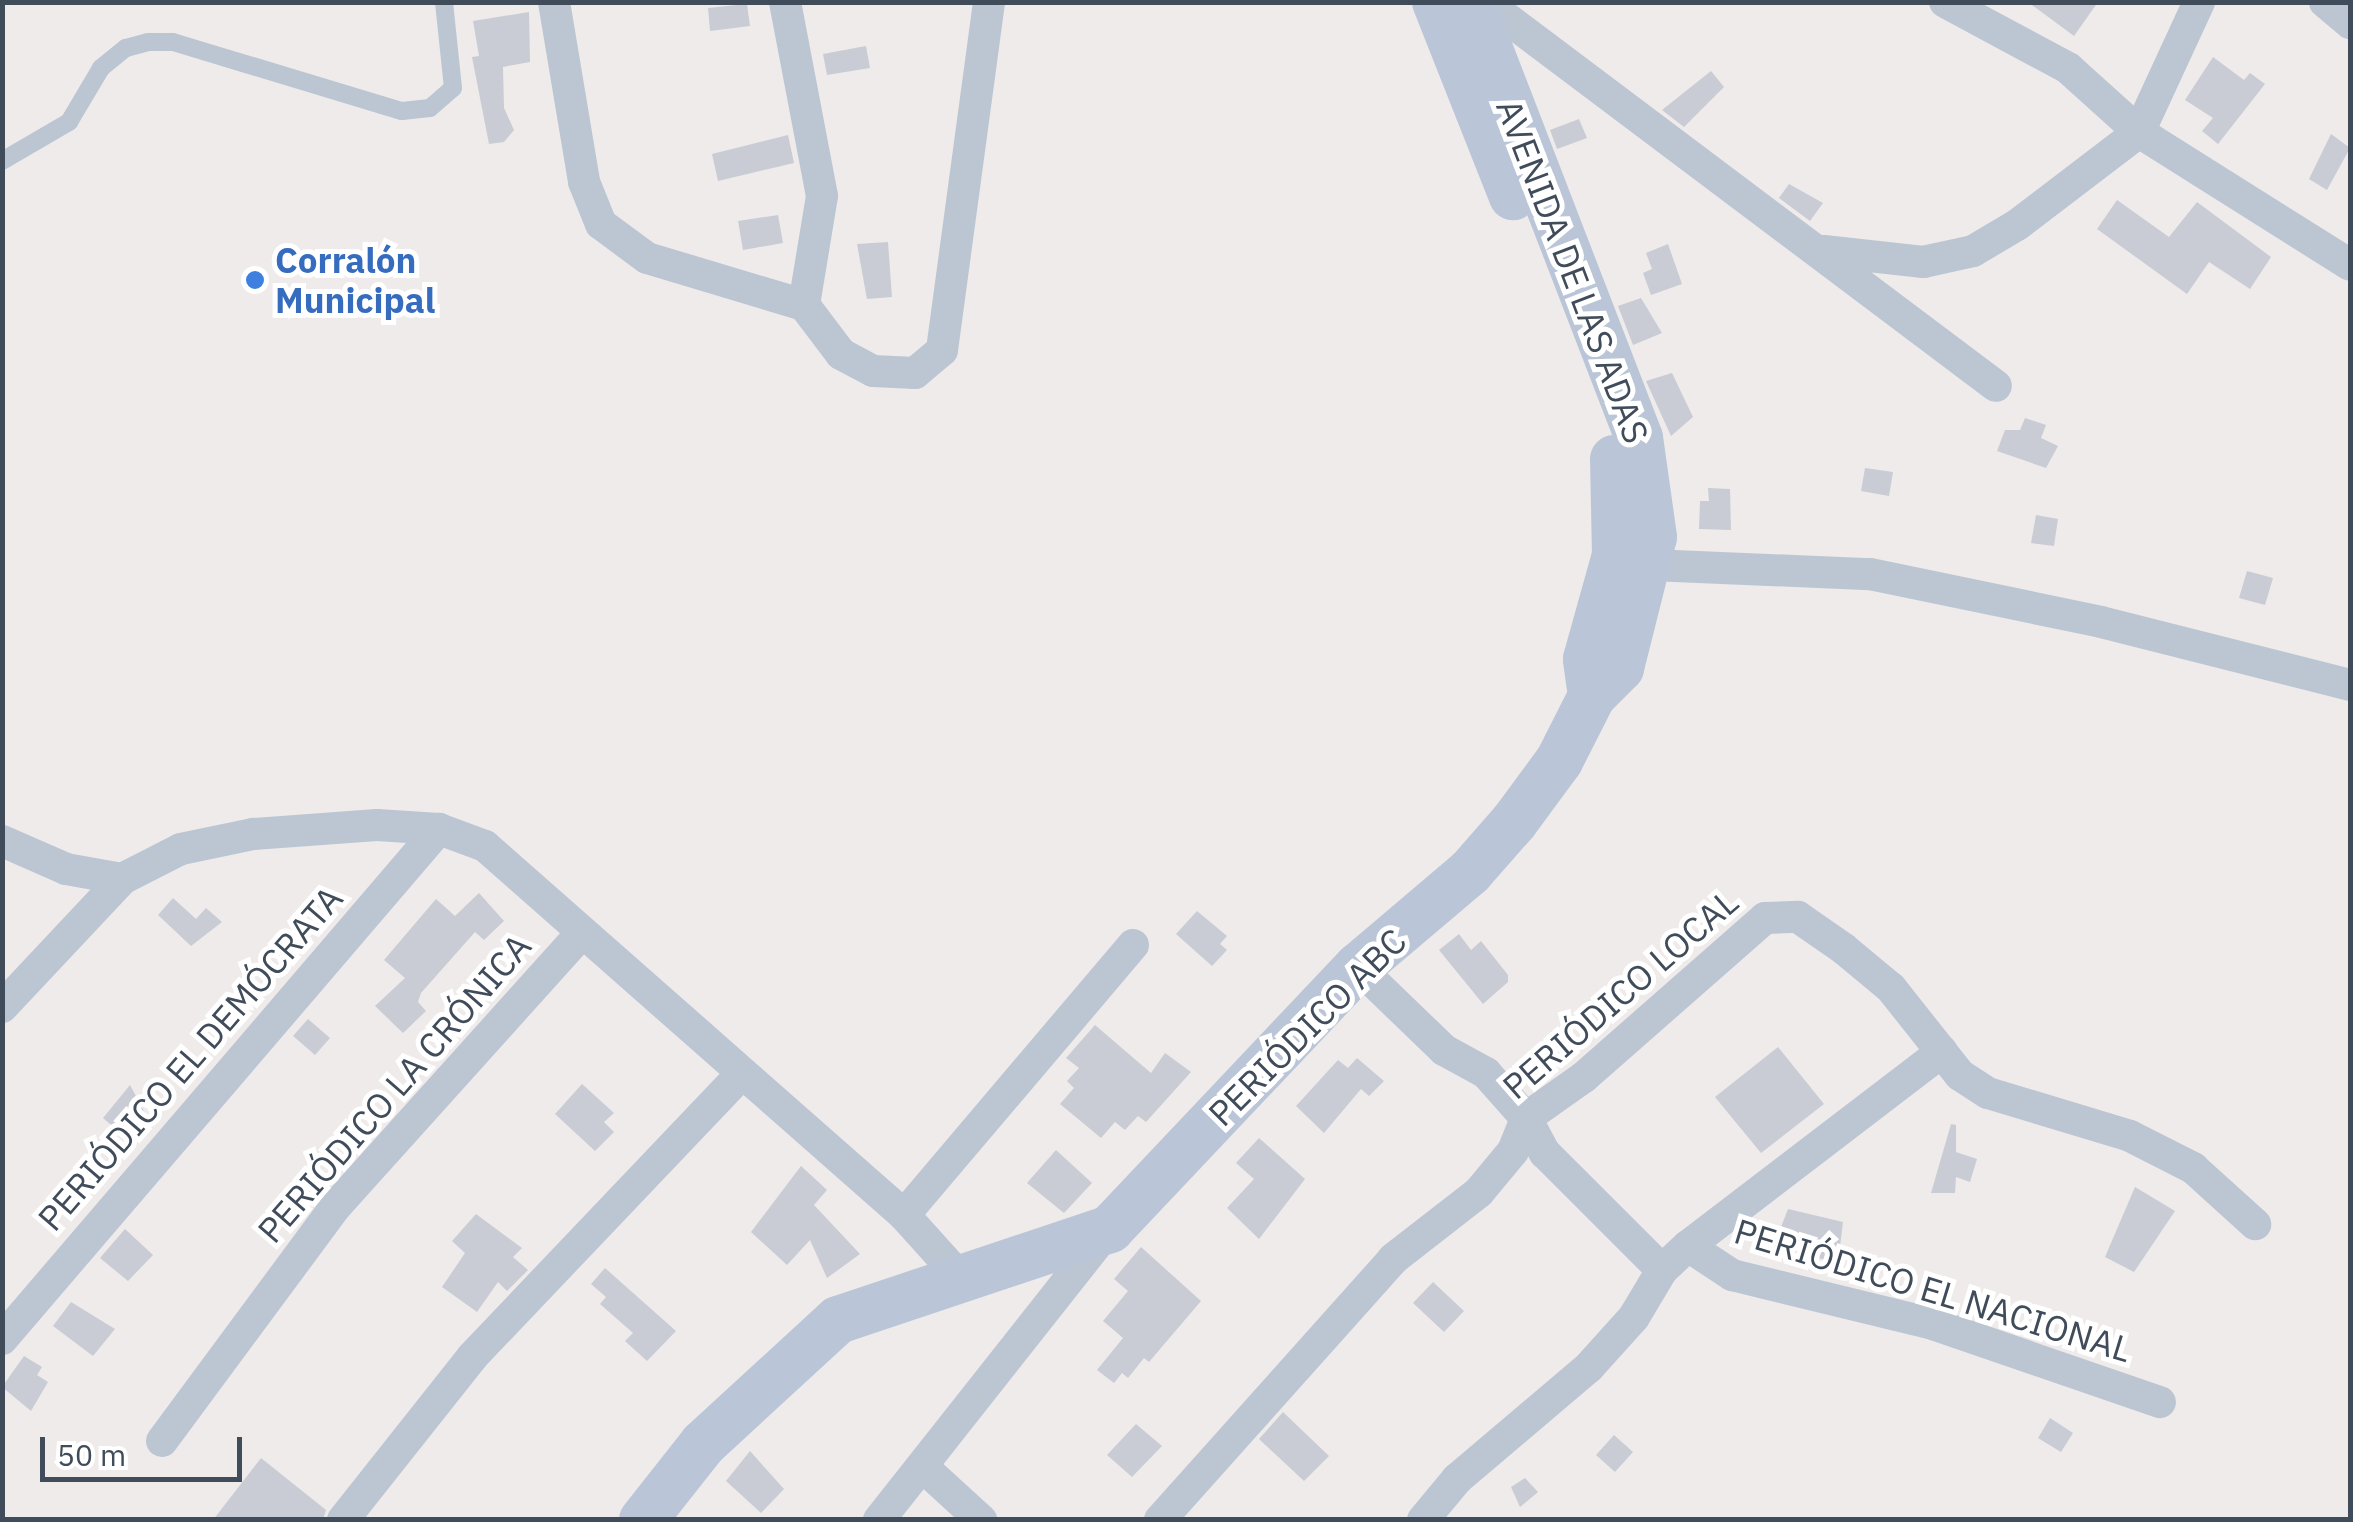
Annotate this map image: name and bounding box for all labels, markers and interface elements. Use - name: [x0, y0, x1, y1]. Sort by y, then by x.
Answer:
- street label: AVENIDA DE LAS ADAS: [1488, 93, 1658, 449]
- place label: Corralón Municipal: [275, 239, 435, 321]
- marker: Corralón Municipal: [244, 269, 266, 291]
- street label: PERIÓDICO EL DEMÓCRATA: [29, 877, 351, 1239]
- street label: PERIÓDICO LOCAL: [1494, 881, 1746, 1107]
- street label: PERIÓDICO ABC: [1200, 920, 1414, 1134]
- street label: PERIÓDICO LA CRÓNICA: [249, 925, 539, 1251]
- street label: PERIÓDICO EL NACIONAL: [1730, 1210, 2136, 1370]
- scale bar: [45, 1417, 248, 1479]
- text: 50 m: [57, 1435, 126, 1474]

